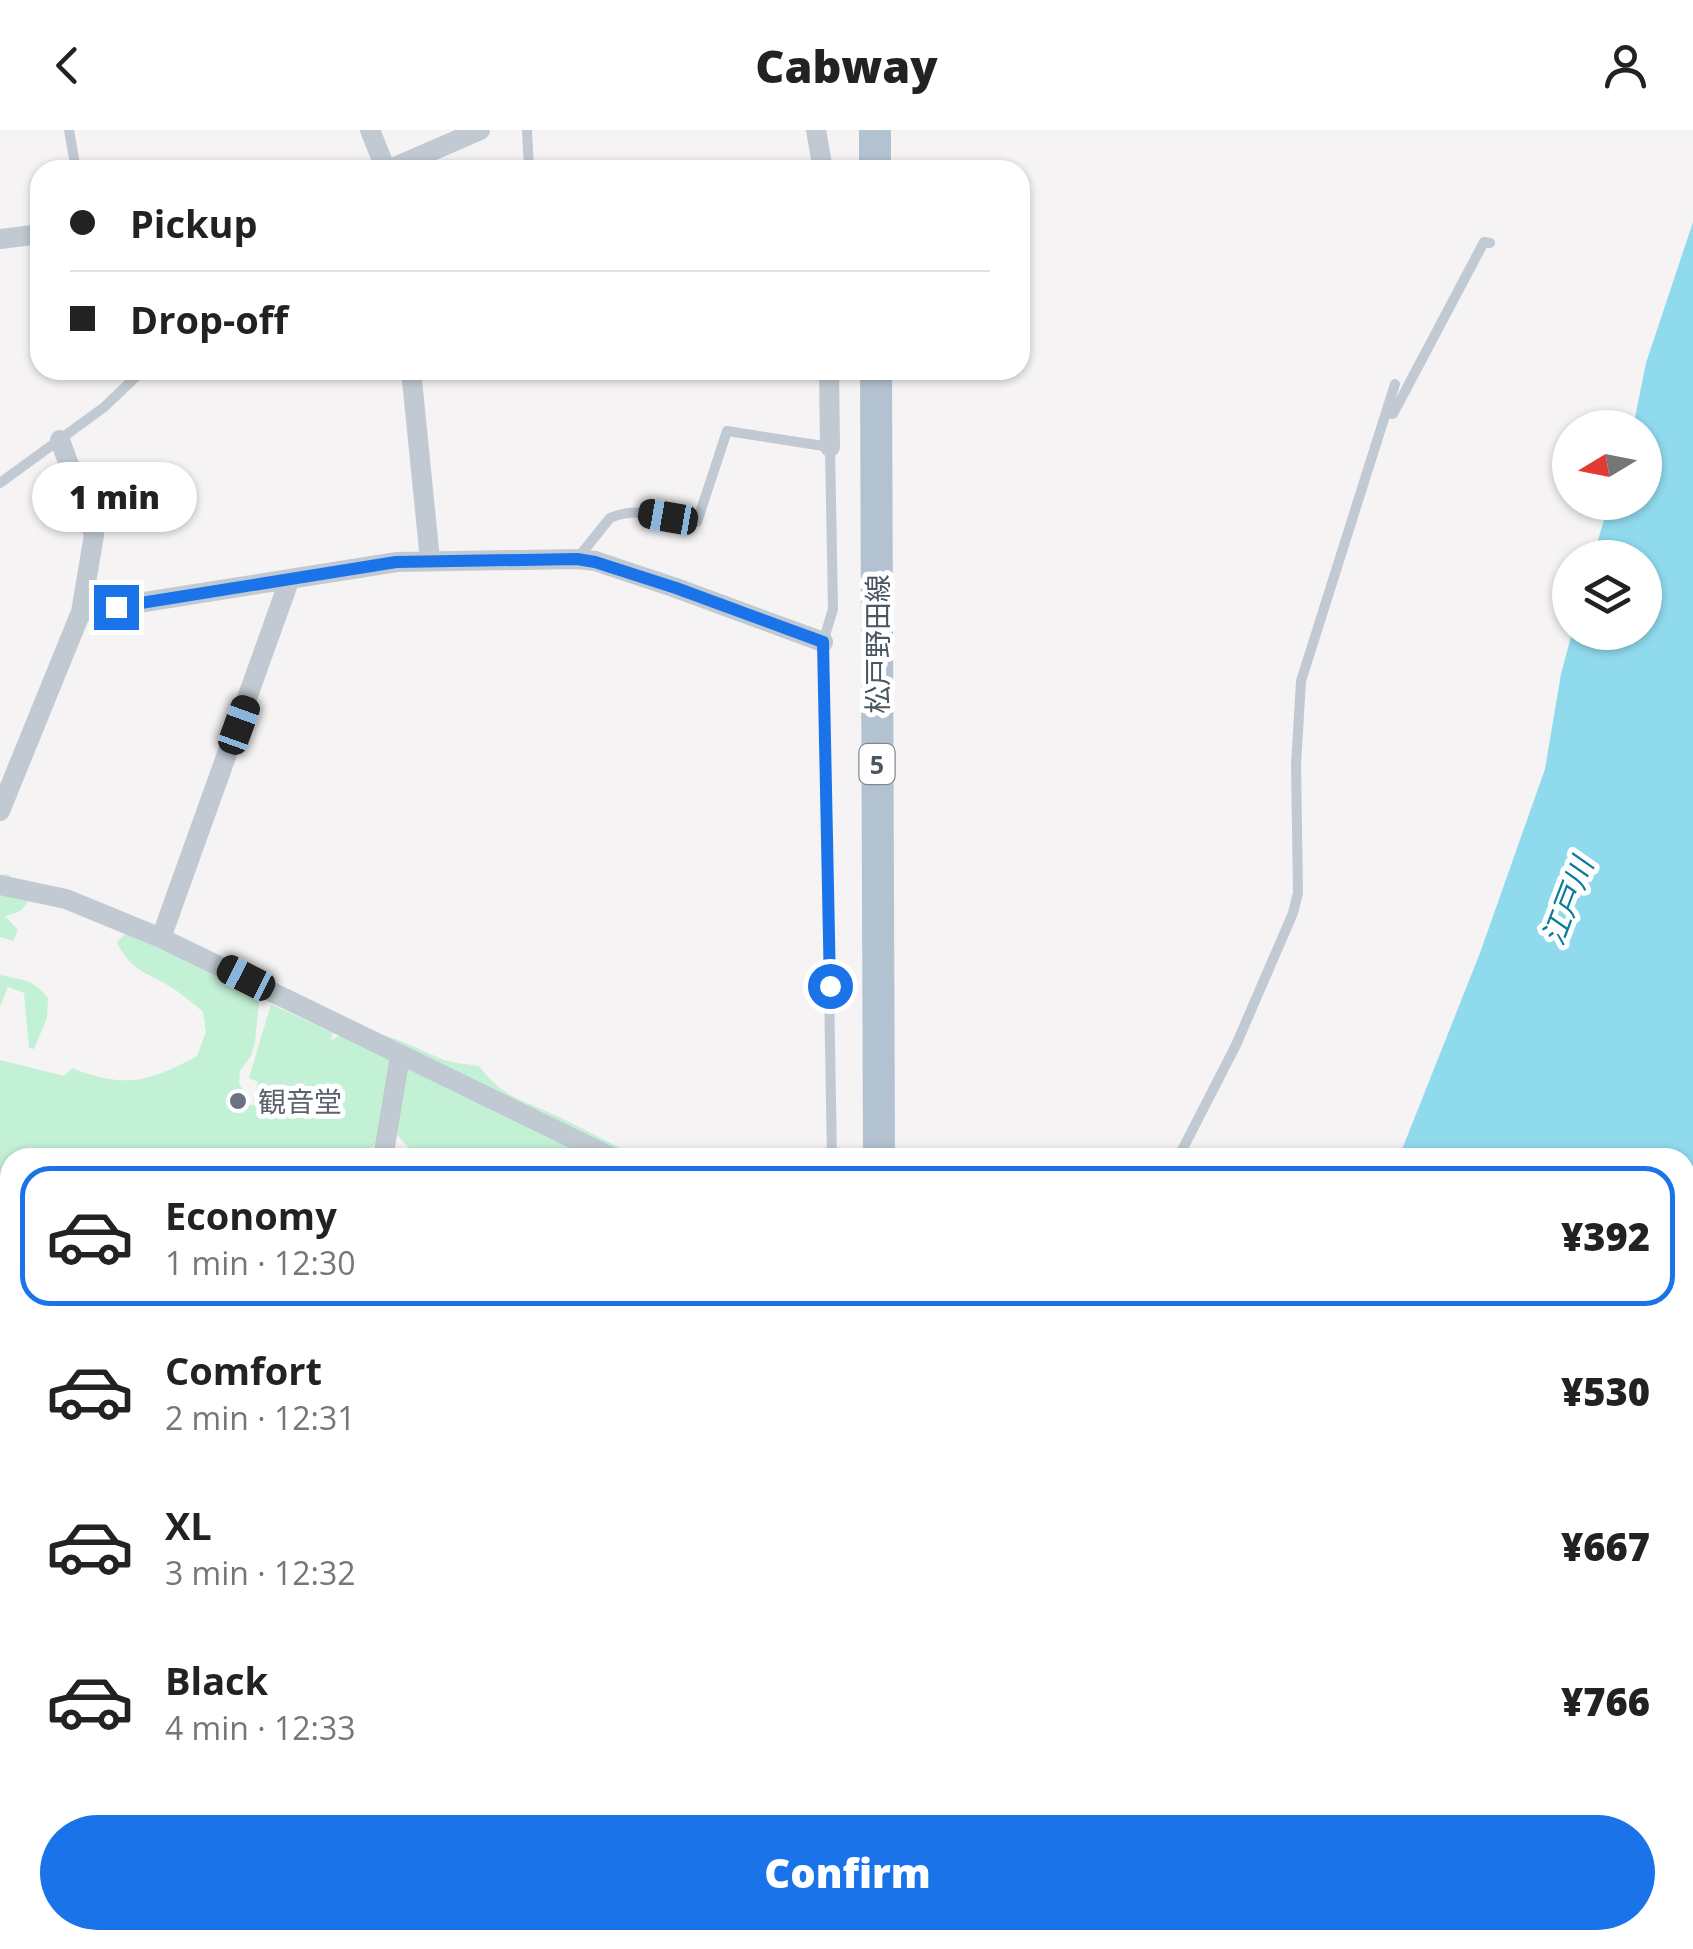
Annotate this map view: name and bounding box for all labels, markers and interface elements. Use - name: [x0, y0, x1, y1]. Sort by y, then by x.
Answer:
- text: Cabway: [755, 35, 938, 96]
- icon: back: [40, 38, 95, 93]
- icon: person: [1598, 38, 1653, 93]
- text: Pickup: [130, 197, 258, 249]
- text: Drop-off: [130, 293, 288, 345]
- north arrow: [1552, 410, 1662, 520]
- map controls: [1552, 410, 1662, 650]
- callout: 1 min: [34, 462, 198, 532]
- text: 1 min: [69, 475, 160, 518]
- car: [636, 497, 700, 537]
- button: layers: [1552, 540, 1662, 650]
- street label: 松戸野田線: [858, 574, 896, 714]
- route end: [94, 585, 139, 630]
- car: [215, 692, 263, 758]
- road number: 5: [860, 744, 894, 784]
- water label: 江戸川: [1532, 849, 1603, 950]
- car: [212, 951, 280, 1005]
- route start: [808, 964, 853, 1009]
- place label: 観音堂: [258, 1082, 342, 1120]
- marker: 観音堂: [227, 1090, 249, 1112]
- text: Economy: [165, 1189, 337, 1241]
- icon: car: [45, 1191, 135, 1281]
- text: ¥392: [1561, 1210, 1650, 1262]
- text: 1 min · 12:30: [165, 1241, 356, 1284]
- text: Comfort: [165, 1344, 322, 1396]
- icon: car: [45, 1346, 135, 1436]
- text: ¥530: [1561, 1365, 1650, 1417]
- text: 2 min · 12:31: [165, 1396, 356, 1439]
- text: XL: [165, 1499, 212, 1551]
- icon: car: [45, 1501, 135, 1591]
- text: ¥667: [1561, 1520, 1650, 1572]
- text: 3 min · 12:32: [165, 1551, 356, 1594]
- text: Black: [165, 1654, 268, 1706]
- icon: car: [45, 1656, 135, 1746]
- text: ¥766: [1561, 1675, 1650, 1727]
- text: 4 min · 12:33: [165, 1706, 356, 1749]
- button: Confirm: [40, 1815, 1655, 1930]

